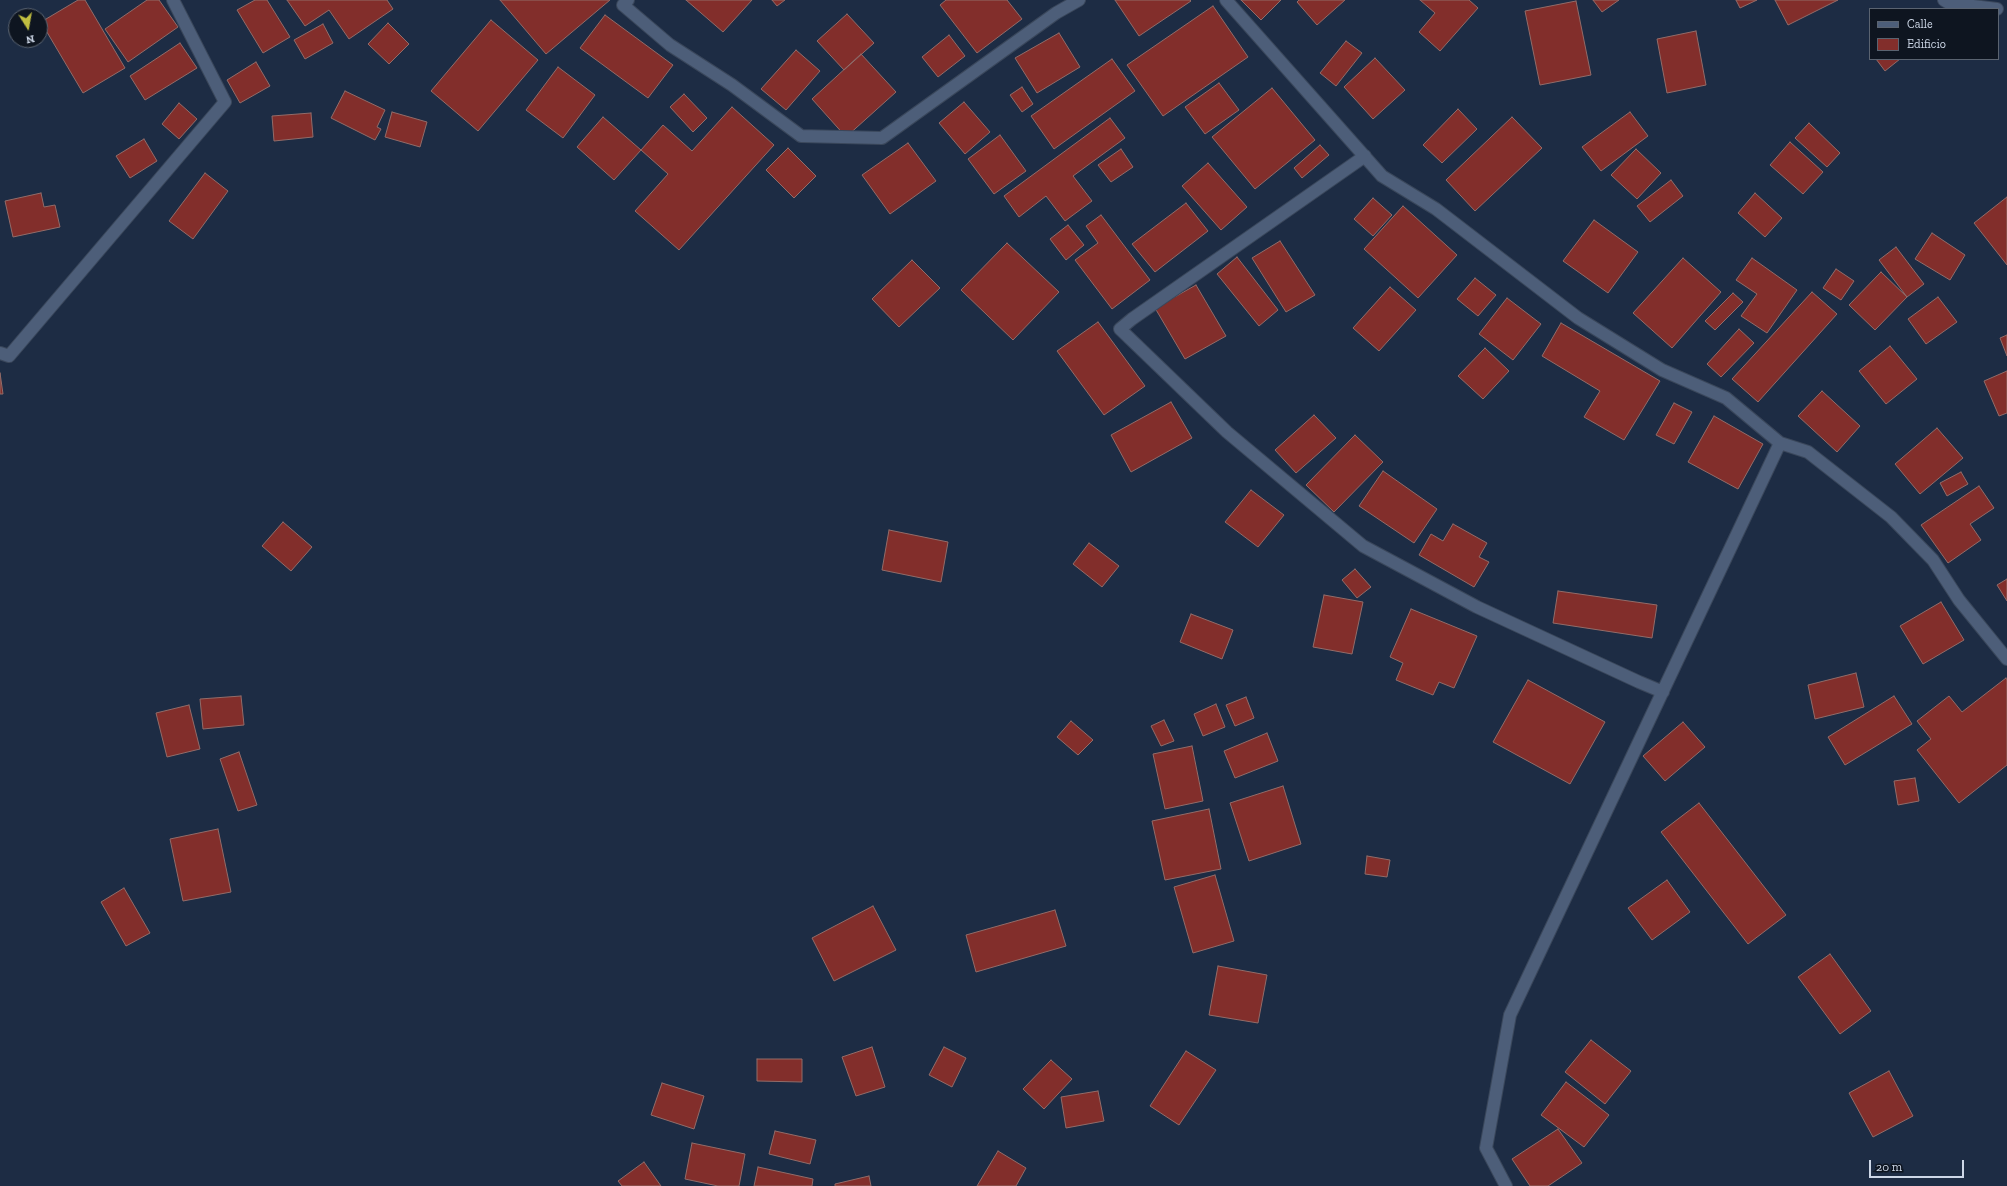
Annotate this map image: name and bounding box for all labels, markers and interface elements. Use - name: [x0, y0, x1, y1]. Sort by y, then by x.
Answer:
- north arrow: [8, 8, 48, 48]
- legend: [1869, 8, 1999, 60]
- text: Calle: [1907, 17, 1933, 31]
- text: N: [25, 32, 36, 46]
- text: Edificio: [1907, 37, 1946, 51]
- scale bar: [1871, 1152, 1966, 1178]
- text: 20 m: [1876, 1160, 1902, 1174]

